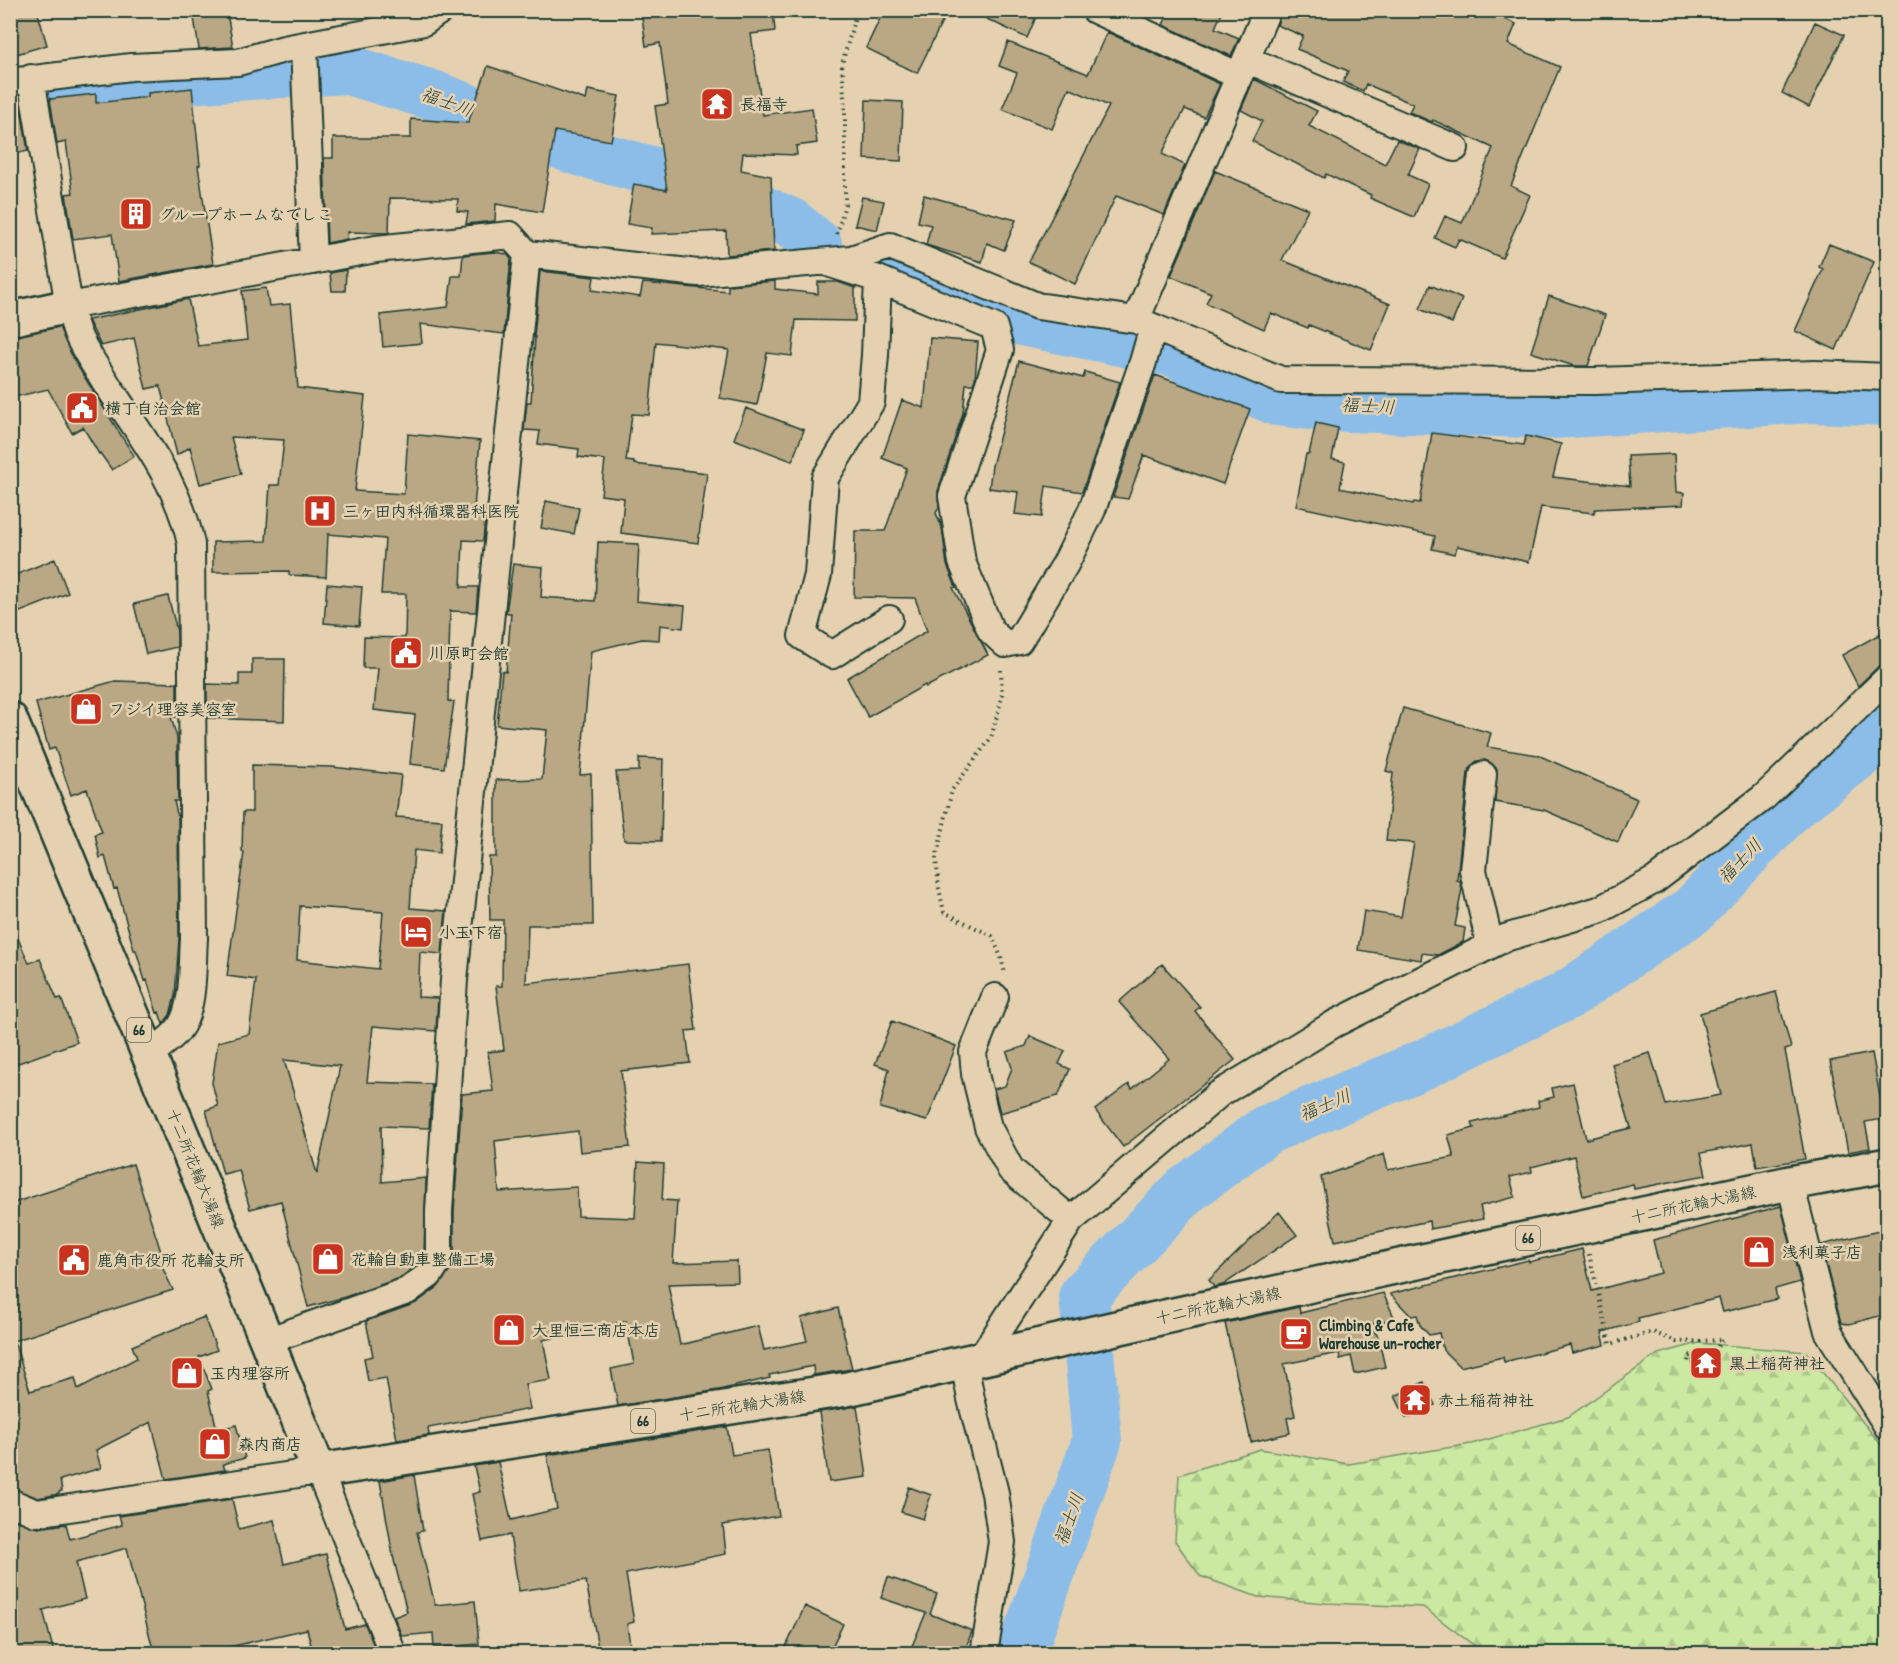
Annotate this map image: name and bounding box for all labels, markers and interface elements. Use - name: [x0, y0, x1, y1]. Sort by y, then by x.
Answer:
- water label: 福士川: [418, 81, 477, 123]
- temple icon: 長福寺: [699, 86, 735, 122]
- place label: 長福寺: [740, 93, 788, 115]
- building icon: グループホームなでしこ: [118, 196, 154, 232]
- place label: グループホームなでしこ: [159, 203, 333, 225]
- public building icon: 横丁自治会館: [64, 390, 100, 426]
- water label: 福士川: [1340, 392, 1396, 419]
- place label: 横丁自治会館: [105, 397, 201, 419]
- hospital icon: 三ヶ田内科循環器科医院: [302, 493, 338, 529]
- place label: 三ヶ田内科循環器科医院: [343, 500, 519, 522]
- public building icon: 川原町会館: [388, 635, 424, 671]
- place label: 川原町会館: [429, 642, 509, 664]
- shop icon: フジイ理容美容室: [68, 691, 104, 727]
- place label: フジイ理容美容室: [109, 698, 237, 720]
- water label: 福士川: [1712, 833, 1767, 889]
- hotel icon: 小玉下宿: [398, 914, 434, 950]
- place label: 小玉下宿: [439, 921, 503, 943]
- road number: 66: [127, 1018, 151, 1042]
- water label: 福士川: [1295, 1082, 1355, 1127]
- street label: 十二所花輪大湯線: [162, 1105, 230, 1231]
- street label: 十二所花輪大湯線: [1628, 1180, 1758, 1228]
- road number: 66: [1516, 1226, 1540, 1250]
- shop icon: 浅利菓子店: [1741, 1234, 1777, 1270]
- shop icon: 花輪自動車整備工場: [310, 1241, 346, 1277]
- place label: 浅利菓子店: [1782, 1241, 1862, 1263]
- public building icon: 鹿角市役所 花輪支所: [56, 1242, 92, 1278]
- place label: 花輪自動車整備工場: [351, 1248, 495, 1270]
- place label: 鹿角市役所 花輪支所: [97, 1249, 245, 1271]
- street label: 十二所花輪大湯線: [1153, 1281, 1283, 1329]
- shop icon: 大里恒三商店本店: [491, 1312, 527, 1348]
- place label: Climbing & Cafe Warehouse un-rocher: [1319, 1314, 1442, 1354]
- cafe icon: Climbing & Cafe Warehouse un-rocher: [1278, 1316, 1314, 1352]
- place label: 大里恒三商店本店: [532, 1319, 660, 1341]
- temple icon: 黒土稲荷神社: [1688, 1345, 1724, 1381]
- place label: 黒土稲荷神社: [1729, 1352, 1825, 1374]
- shop icon: 玉内理容所: [169, 1355, 205, 1391]
- place label: 玉内理容所: [210, 1362, 290, 1384]
- temple icon: 赤土稲荷神社: [1397, 1382, 1433, 1418]
- street label: 十二所花輪大湯線: [677, 1384, 807, 1426]
- place label: 赤土稲荷神社: [1438, 1389, 1534, 1411]
- road number: 66: [631, 1409, 655, 1433]
- shop icon: 森内商店: [197, 1426, 233, 1462]
- place label: 森内商店: [238, 1433, 302, 1455]
- water label: 福士川: [1048, 1489, 1090, 1548]

